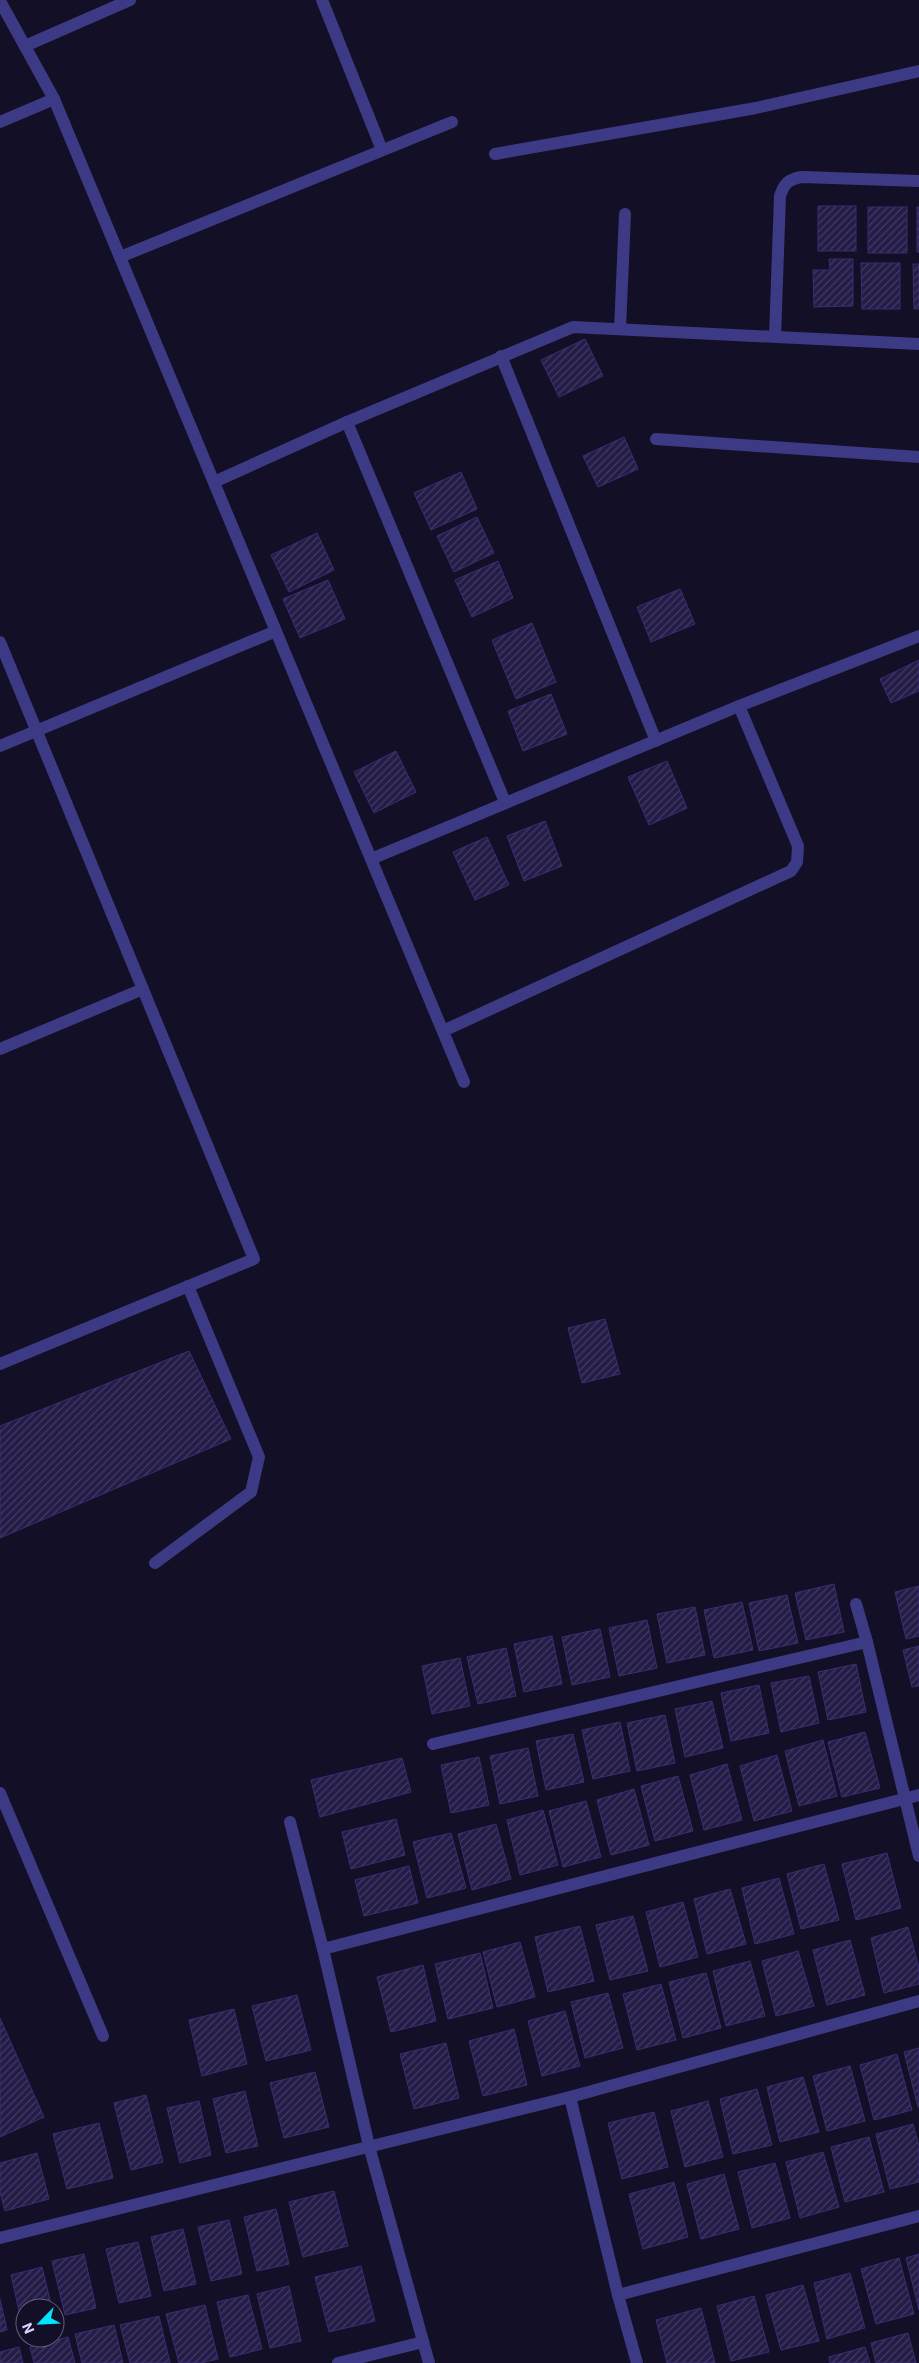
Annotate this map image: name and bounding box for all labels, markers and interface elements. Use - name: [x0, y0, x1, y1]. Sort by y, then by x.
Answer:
- north arrow: [15, 2298, 65, 2348]
- text: N: [19, 2321, 37, 2336]

